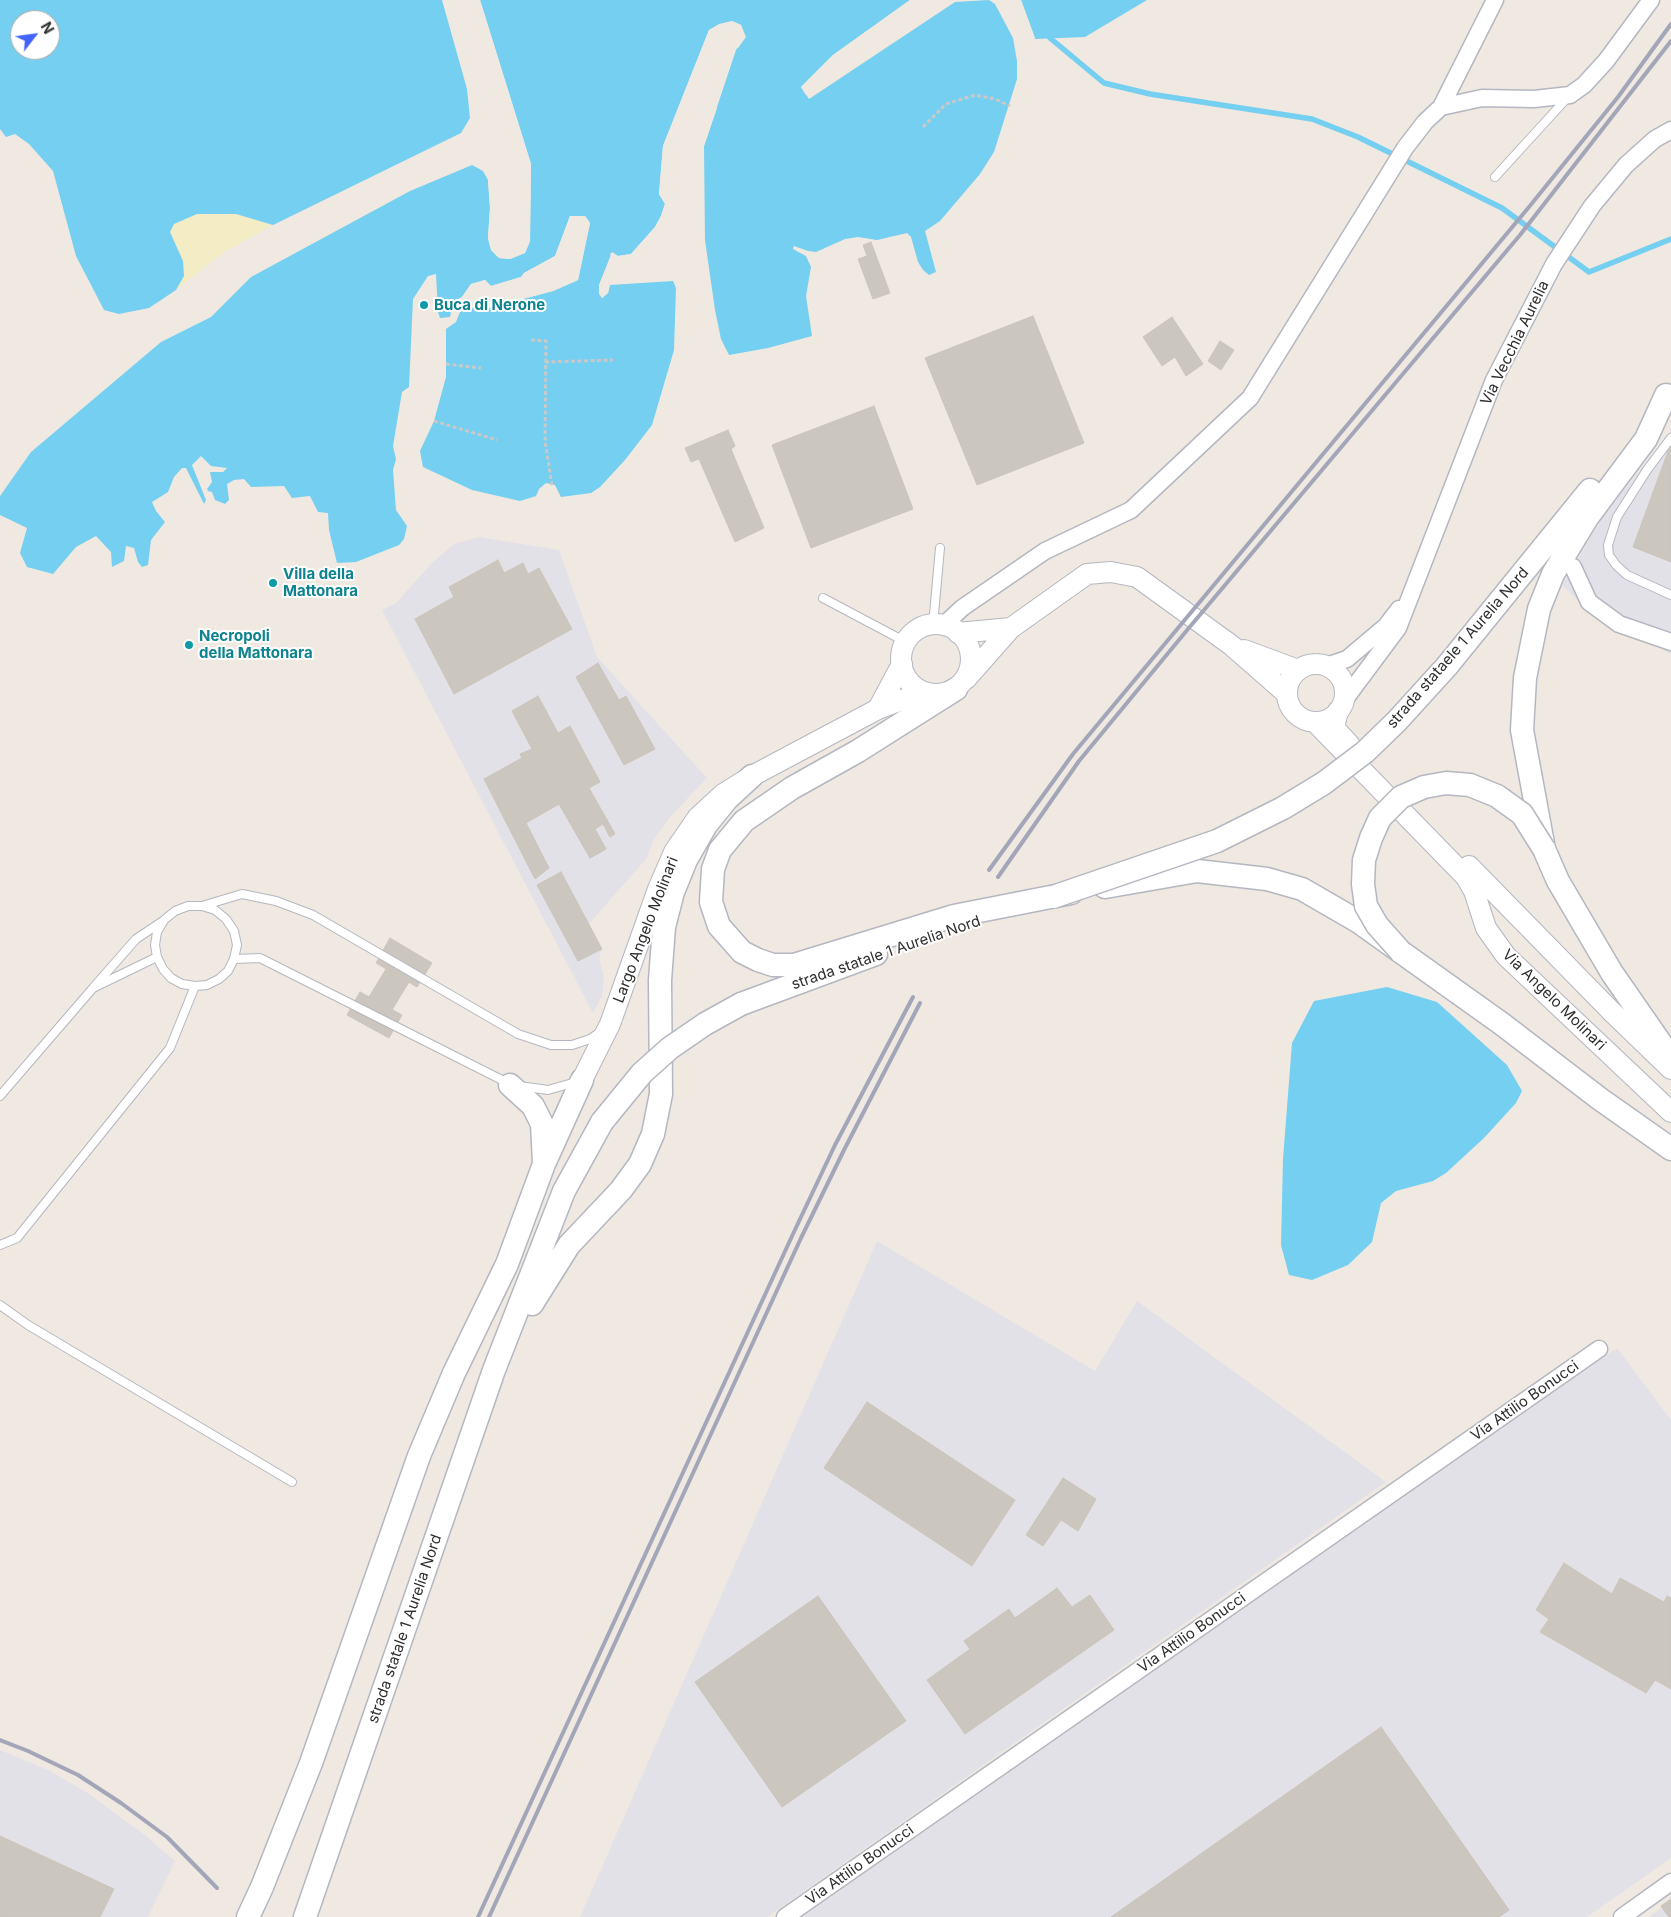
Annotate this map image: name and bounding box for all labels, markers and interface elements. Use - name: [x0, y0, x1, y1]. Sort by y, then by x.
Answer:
- north arrow: [10, 10, 60, 60]
- text: N: [38, 19, 58, 37]
- street label: Via Vecchia Aurelia: [1477, 278, 1553, 408]
- place label: Buca di Nerone: [434, 296, 545, 314]
- marker: Buca di Nerone: [418, 299, 430, 311]
- street label: strada stataele 1 Aurelia Nord: [1383, 564, 1533, 732]
- place label: Villa della Mattonara: [283, 565, 358, 600]
- marker: Villa della Mattonara: [267, 577, 279, 589]
- place label: Necropoli della Mattonara: [199, 627, 313, 662]
- marker: Necropoli della Mattonara: [183, 639, 195, 651]
- street label: Largo Angelo Molinari: [610, 854, 682, 1006]
- street label: strada statale 1 Aurelia Nord: [789, 912, 983, 994]
- street label: Via Angelo Molinari: [1498, 946, 1610, 1054]
- street label: Via Attilio Bonucci: [1468, 1357, 1582, 1445]
- street label: strada statale 1 Aurelia Nord: [364, 1532, 446, 1726]
- street label: Via Attilio Bonucci: [1135, 1589, 1249, 1677]
- street label: Via Attilio Bonucci: [803, 1821, 917, 1909]

